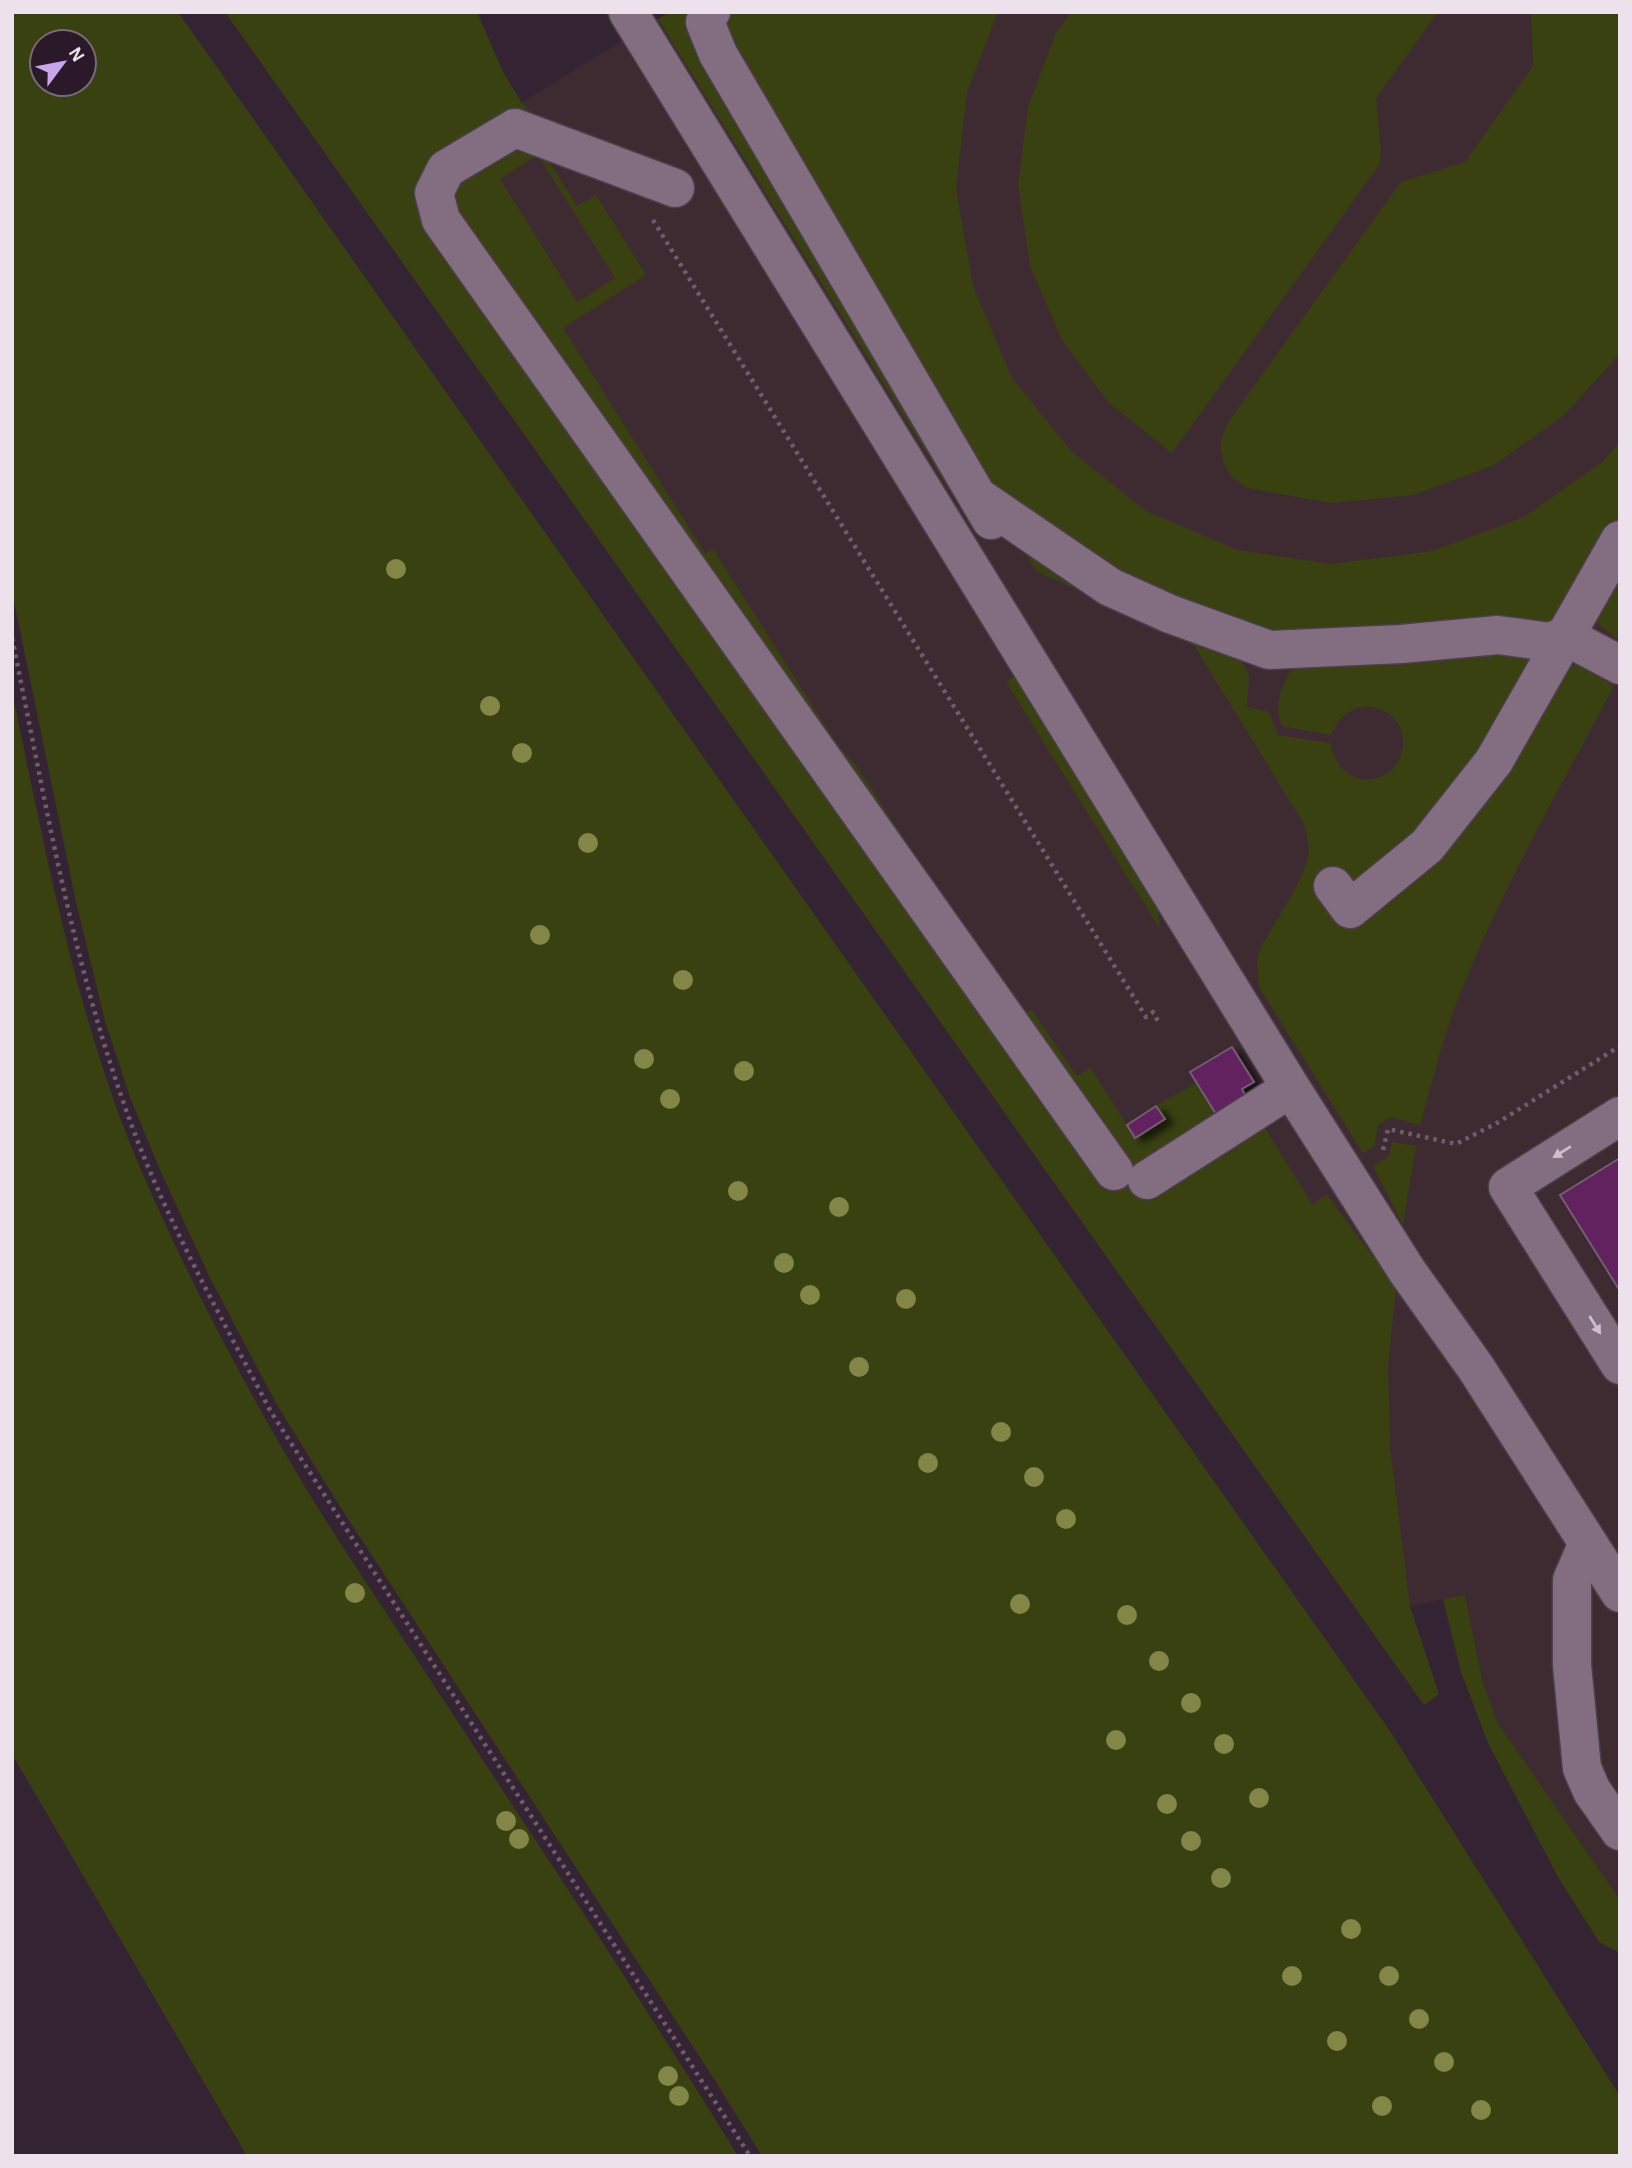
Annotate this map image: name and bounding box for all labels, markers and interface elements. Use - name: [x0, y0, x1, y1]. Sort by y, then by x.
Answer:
- north arrow: [28, 28, 98, 98]
- text: N: [65, 44, 88, 65]
- one-way arrow: [1552, 1146, 1572, 1159]
- one-way arrow: [1588, 1316, 1601, 1335]

